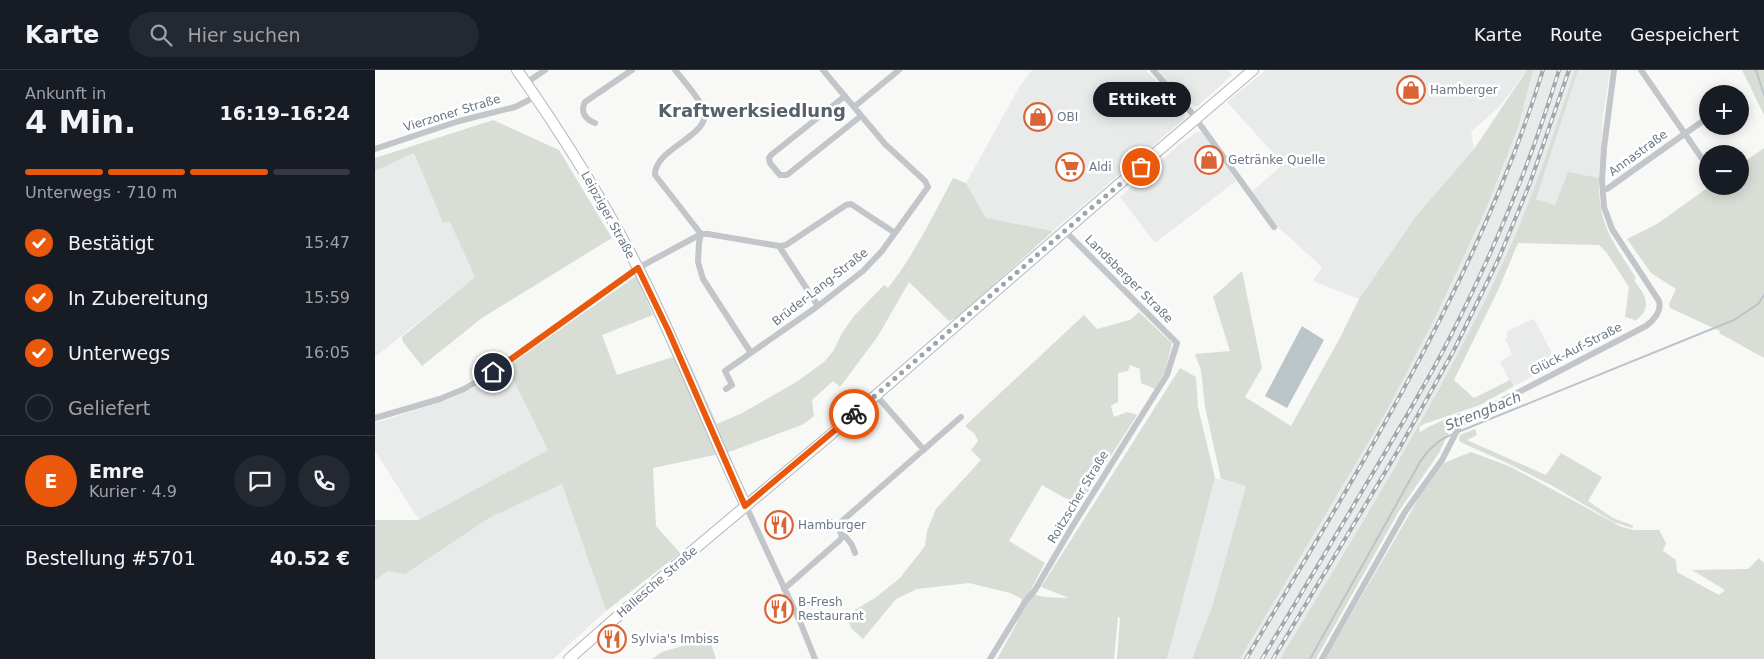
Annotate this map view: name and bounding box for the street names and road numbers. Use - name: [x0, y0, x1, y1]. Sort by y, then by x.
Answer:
- street label: Vierzoner Straße: [402, 92, 502, 134]
- street label: Annastraße: [1606, 127, 1670, 179]
- street label: Leipziger Straße: [578, 169, 638, 261]
- street label: Landsberger Straße: [1082, 232, 1176, 326]
- street label: Brüder-Lang-Straße: [769, 245, 871, 329]
- street label: Glück-Auf-Straße: [1528, 320, 1624, 378]
- street label: Roitzscher Straße: [1045, 448, 1111, 546]
- street label: Hallesche Straße: [614, 543, 700, 621]

